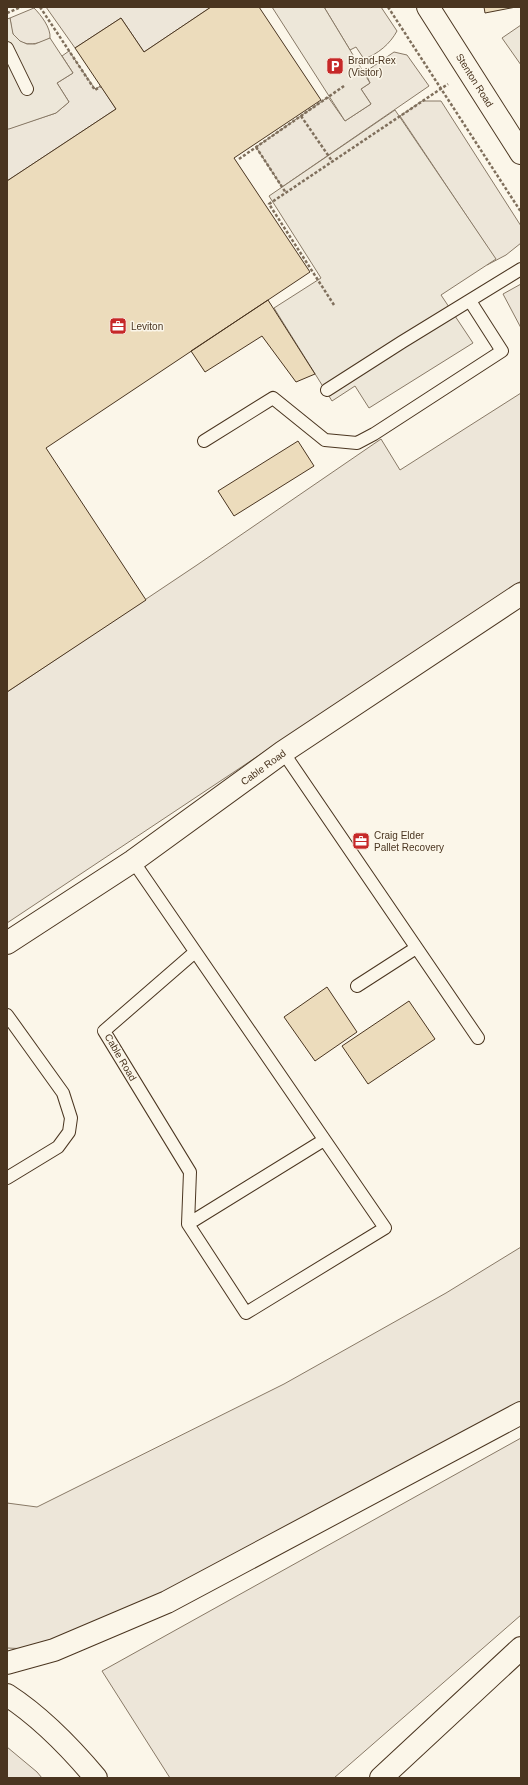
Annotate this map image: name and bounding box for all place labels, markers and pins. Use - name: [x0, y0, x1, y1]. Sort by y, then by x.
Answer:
- place label: Brand-Rex (Visitor): [348, 55, 396, 78]
- parking icon: Brand-Rex (Visitor): [325, 56, 345, 76]
- office icon: Leviton: [108, 316, 128, 336]
- place label: Leviton: [131, 321, 163, 332]
- place label: Craig Elder Pallet Recovery: [374, 830, 444, 853]
- office icon: Craig Elder Pallet Recovery: [351, 831, 371, 851]

